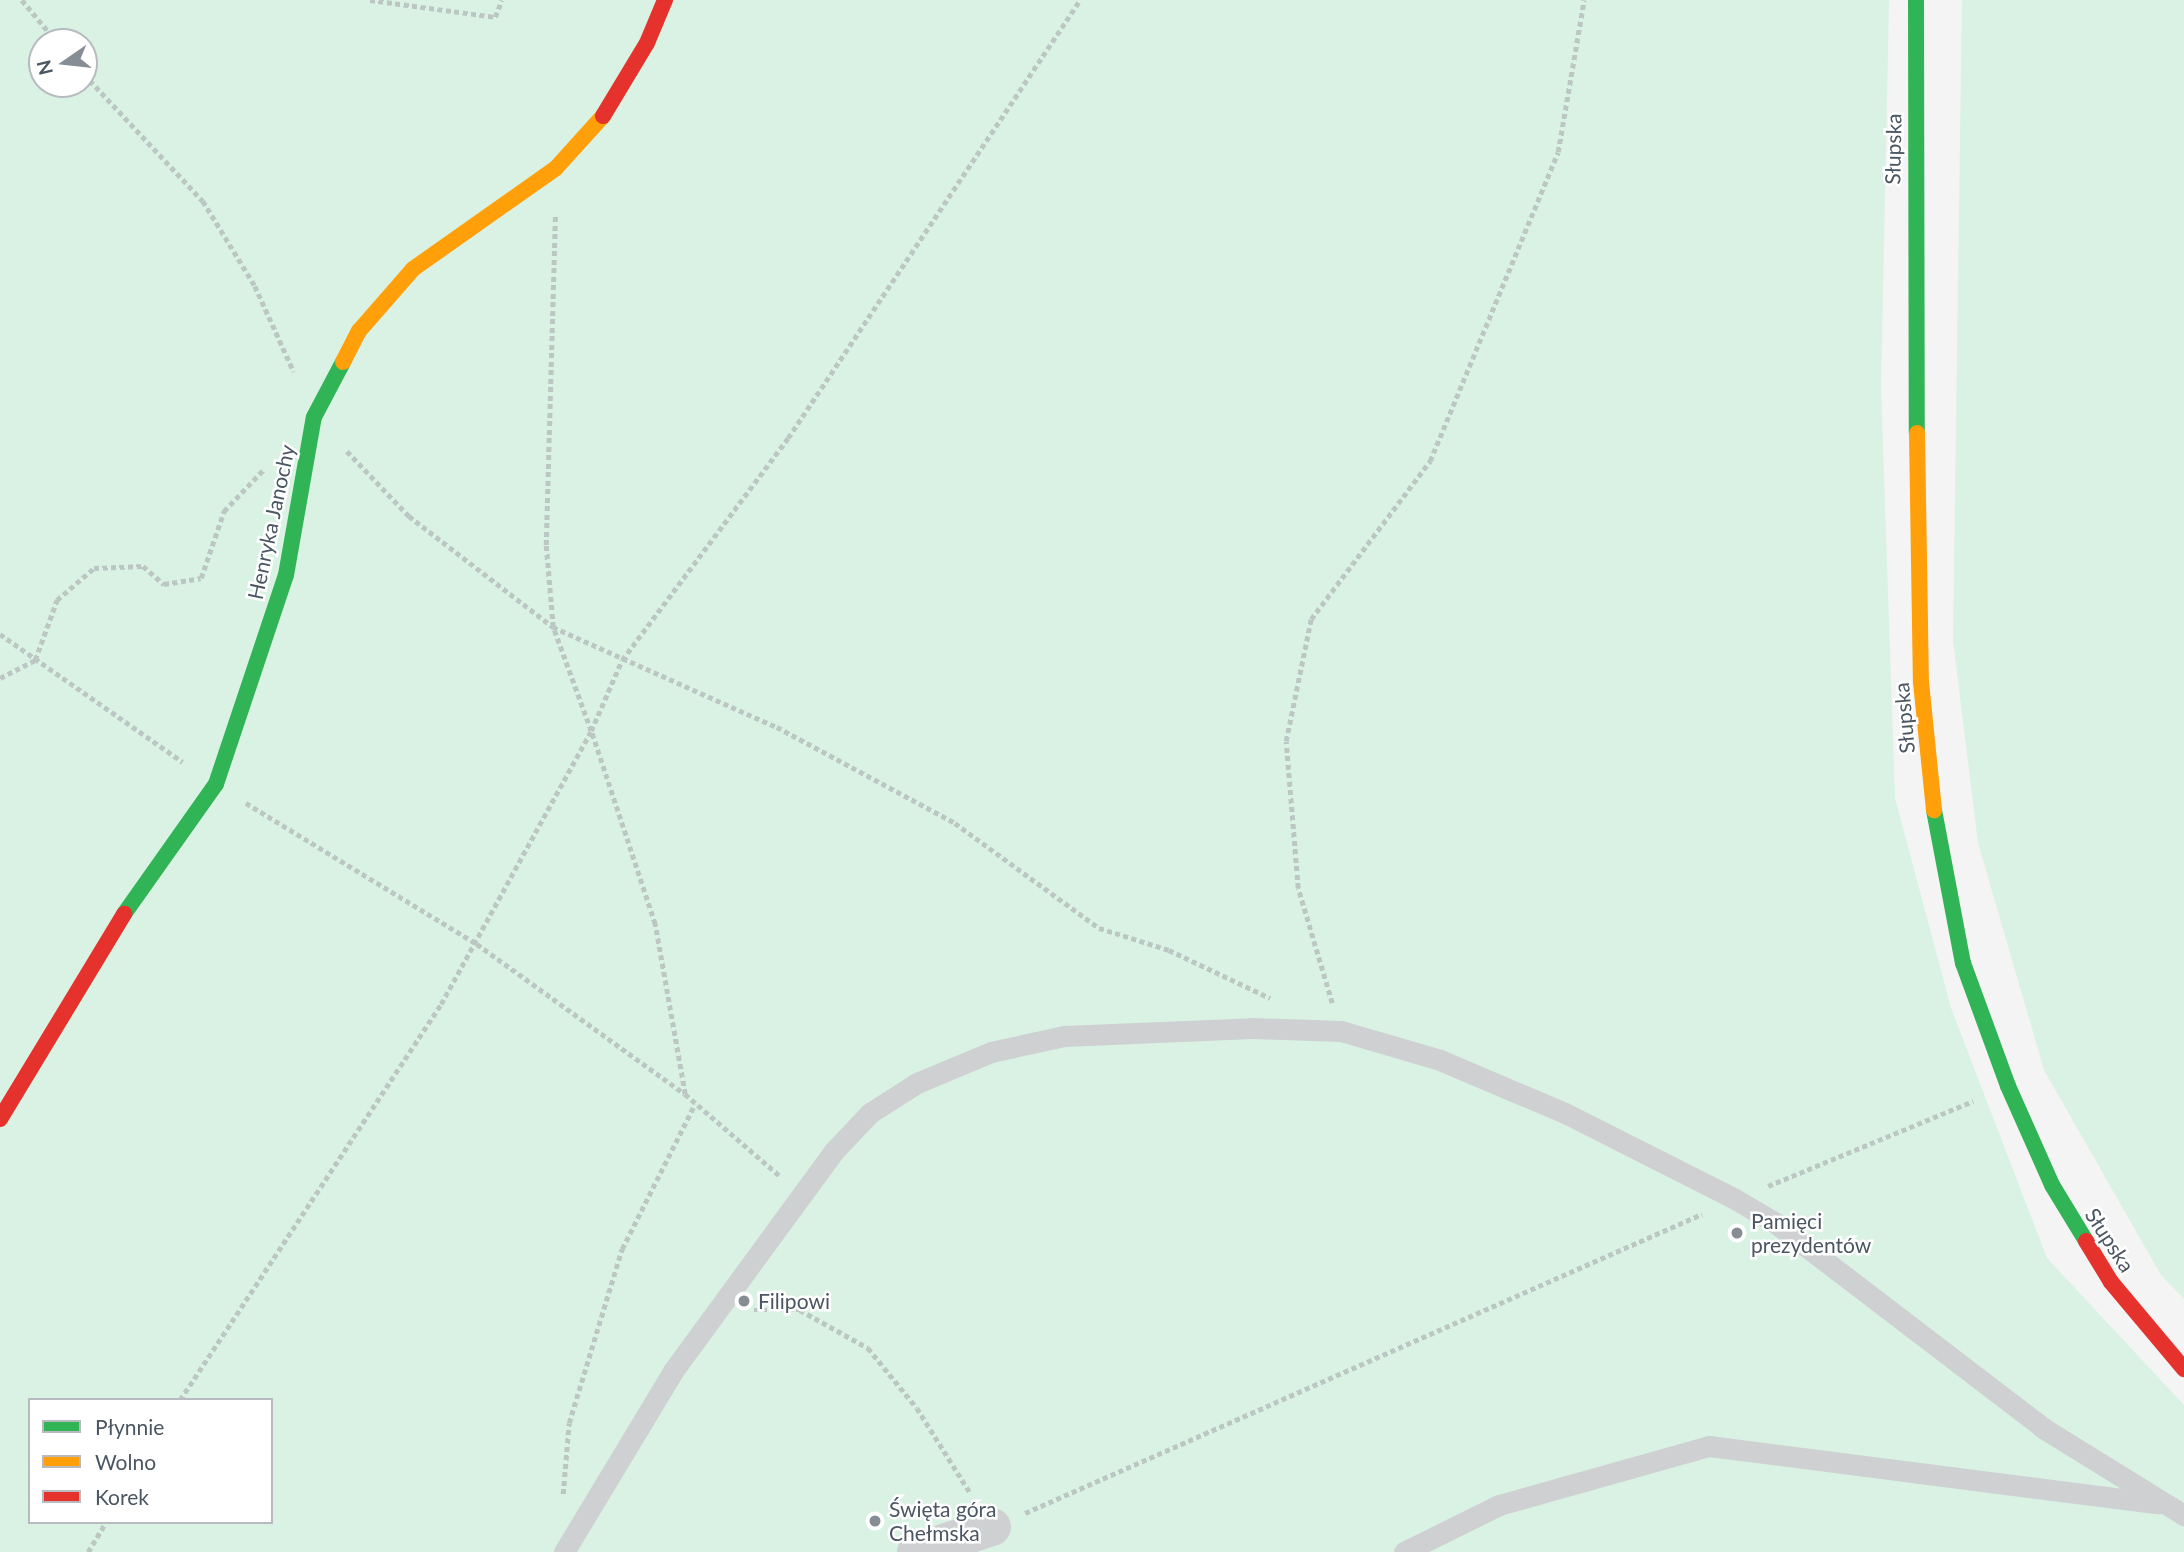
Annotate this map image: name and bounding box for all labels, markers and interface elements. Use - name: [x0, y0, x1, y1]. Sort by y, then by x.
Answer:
- north arrow: [28, 28, 98, 98]
- text: N: [31, 58, 57, 78]
- street label: Słupska: [1880, 113, 1906, 185]
- street label: Henryka Janochy: [242, 442, 300, 602]
- street label: Słupska: [1888, 681, 1920, 755]
- street label: Słupska: [2080, 1203, 2140, 1277]
- place label: Pamięci prezydentów: [1751, 1208, 1871, 1258]
- marker: Pamięci prezydentów: [1729, 1225, 1745, 1241]
- place label: Filipowi: [758, 1288, 830, 1314]
- marker: Filipowi: [736, 1293, 752, 1309]
- legend: [28, 1398, 273, 1524]
- text: Płynnie: [95, 1414, 164, 1439]
- text: Wolno: [95, 1449, 156, 1474]
- text: Korek: [95, 1484, 149, 1509]
- place label: Święta góra Chełmska: [889, 1496, 996, 1546]
- marker: Święta góra Chełmska: [867, 1513, 883, 1529]

